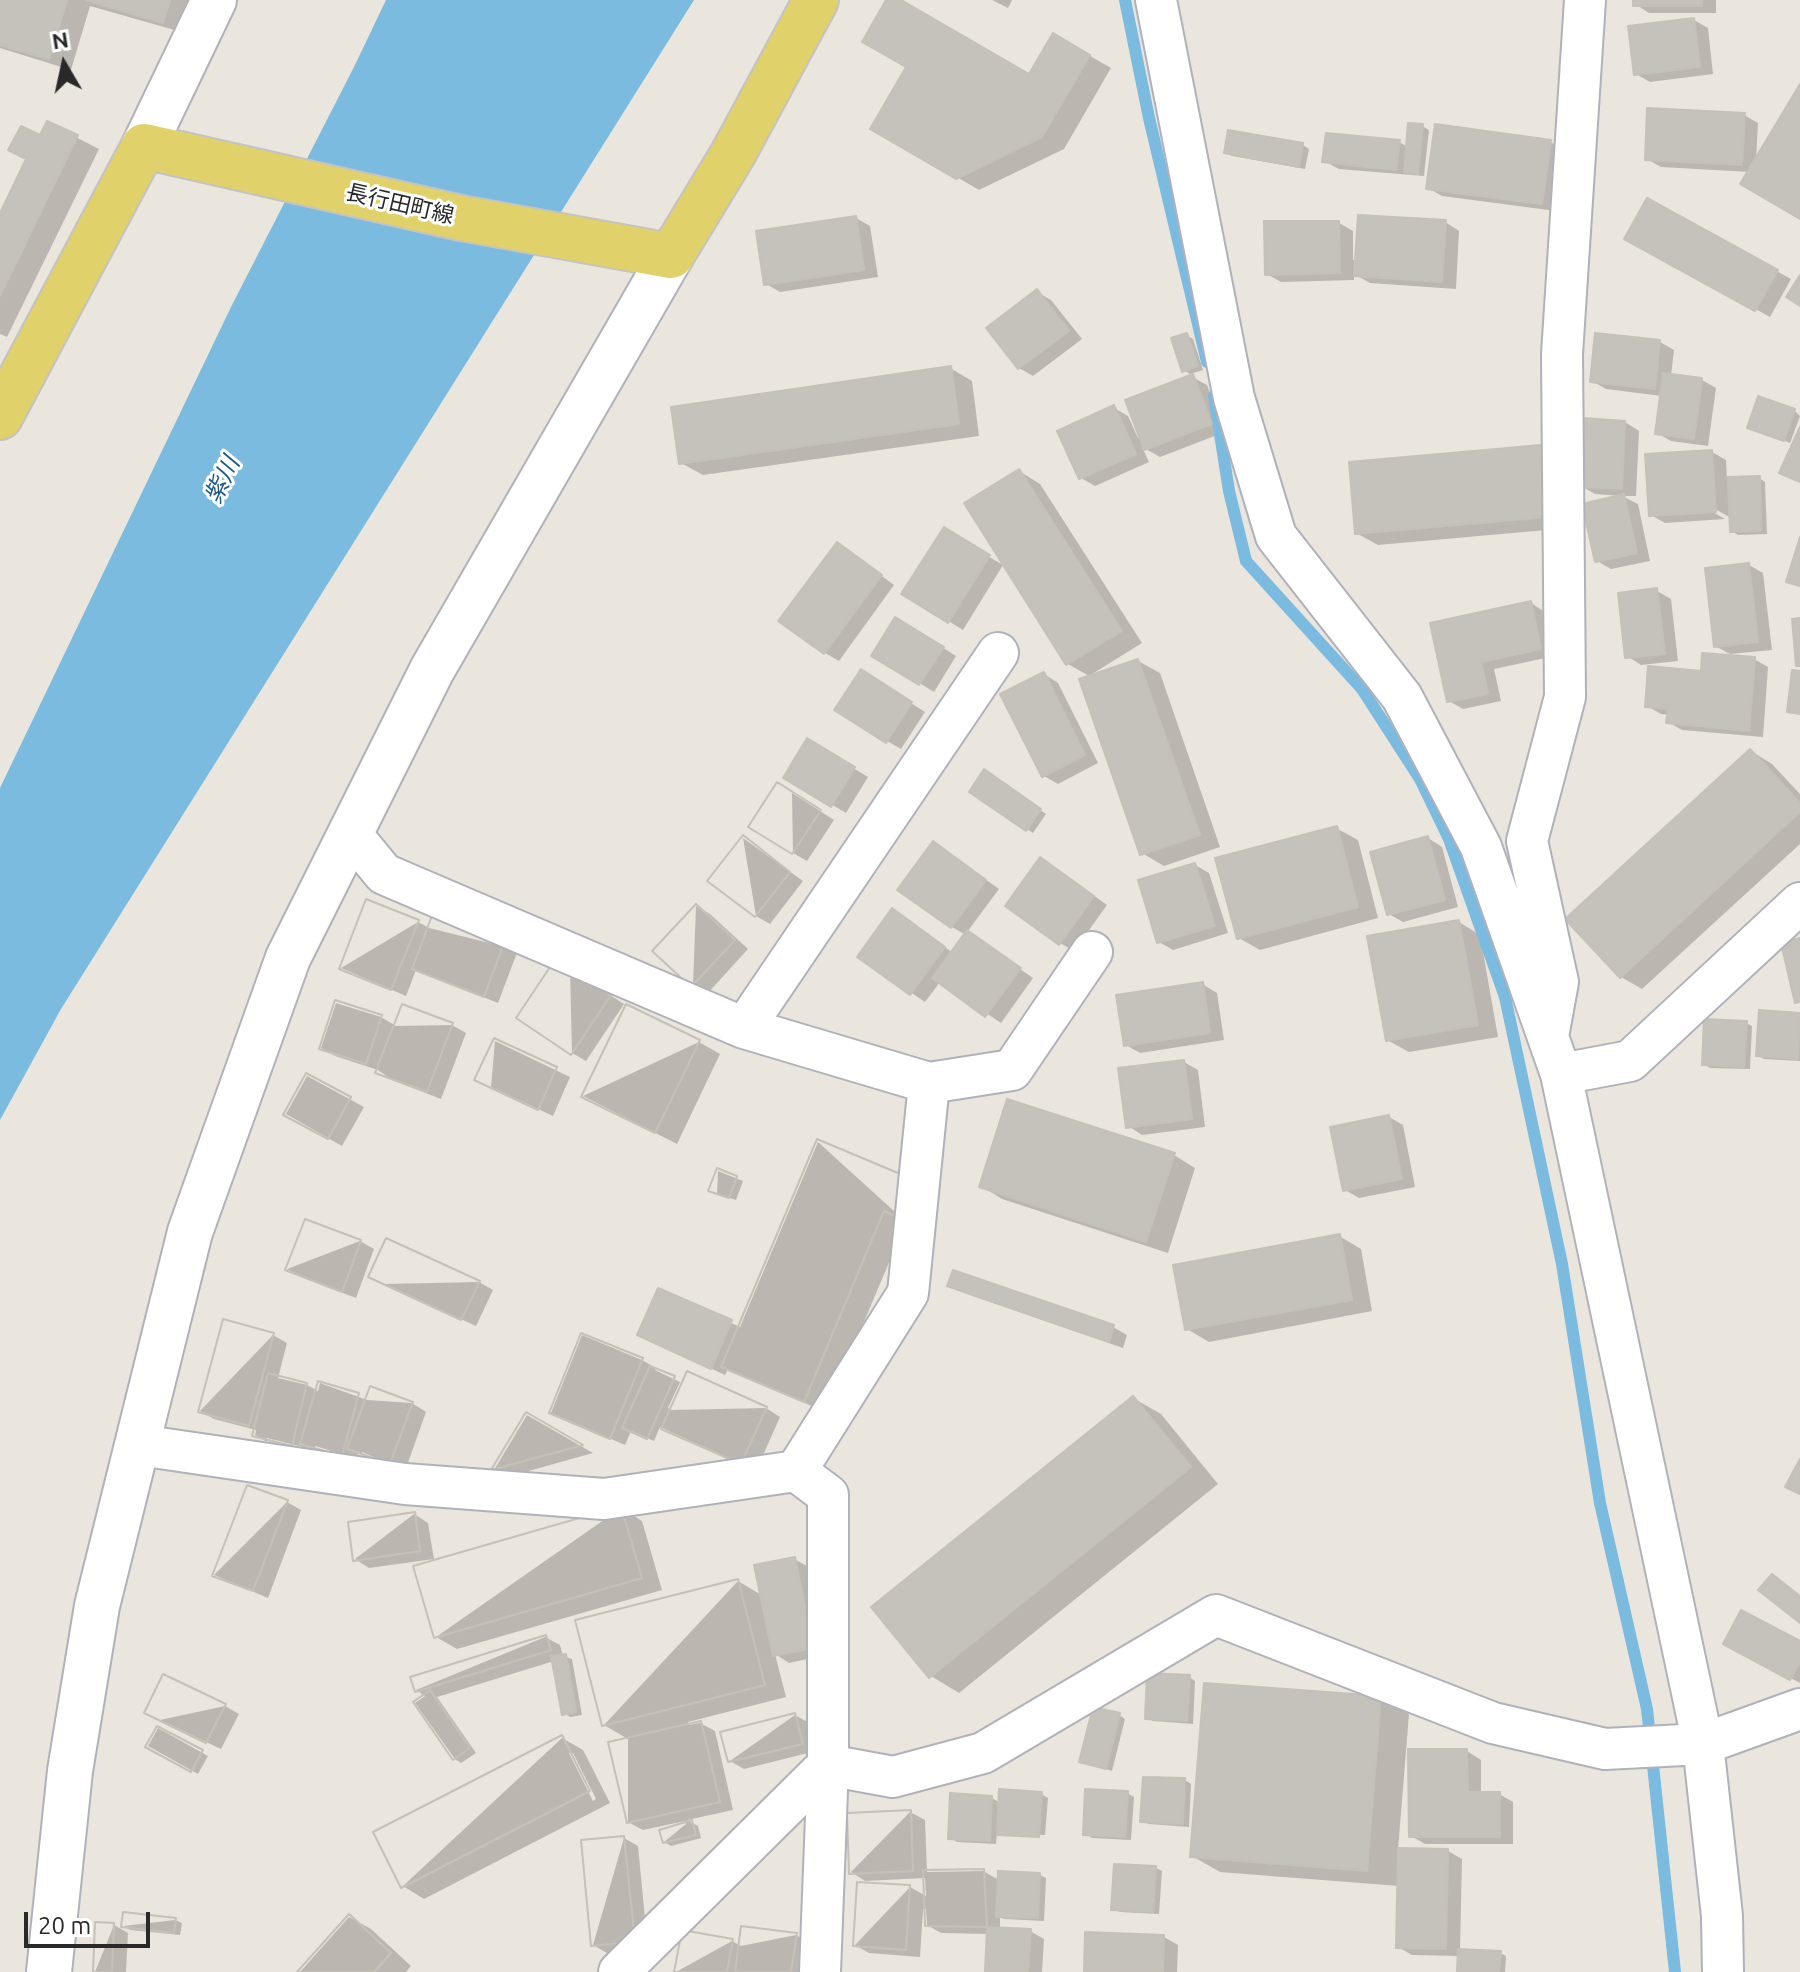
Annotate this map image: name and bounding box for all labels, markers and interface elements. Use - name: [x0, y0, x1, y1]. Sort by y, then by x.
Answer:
- north arrow: [24, 24, 104, 104]
- text: N: [50, 26, 70, 53]
- street label: 長行田町線: [343, 179, 457, 229]
- water label: 紫川: [199, 452, 245, 508]
- scale bar: [28, 1896, 154, 1946]
- text: 20 m: [38, 1912, 91, 1939]

